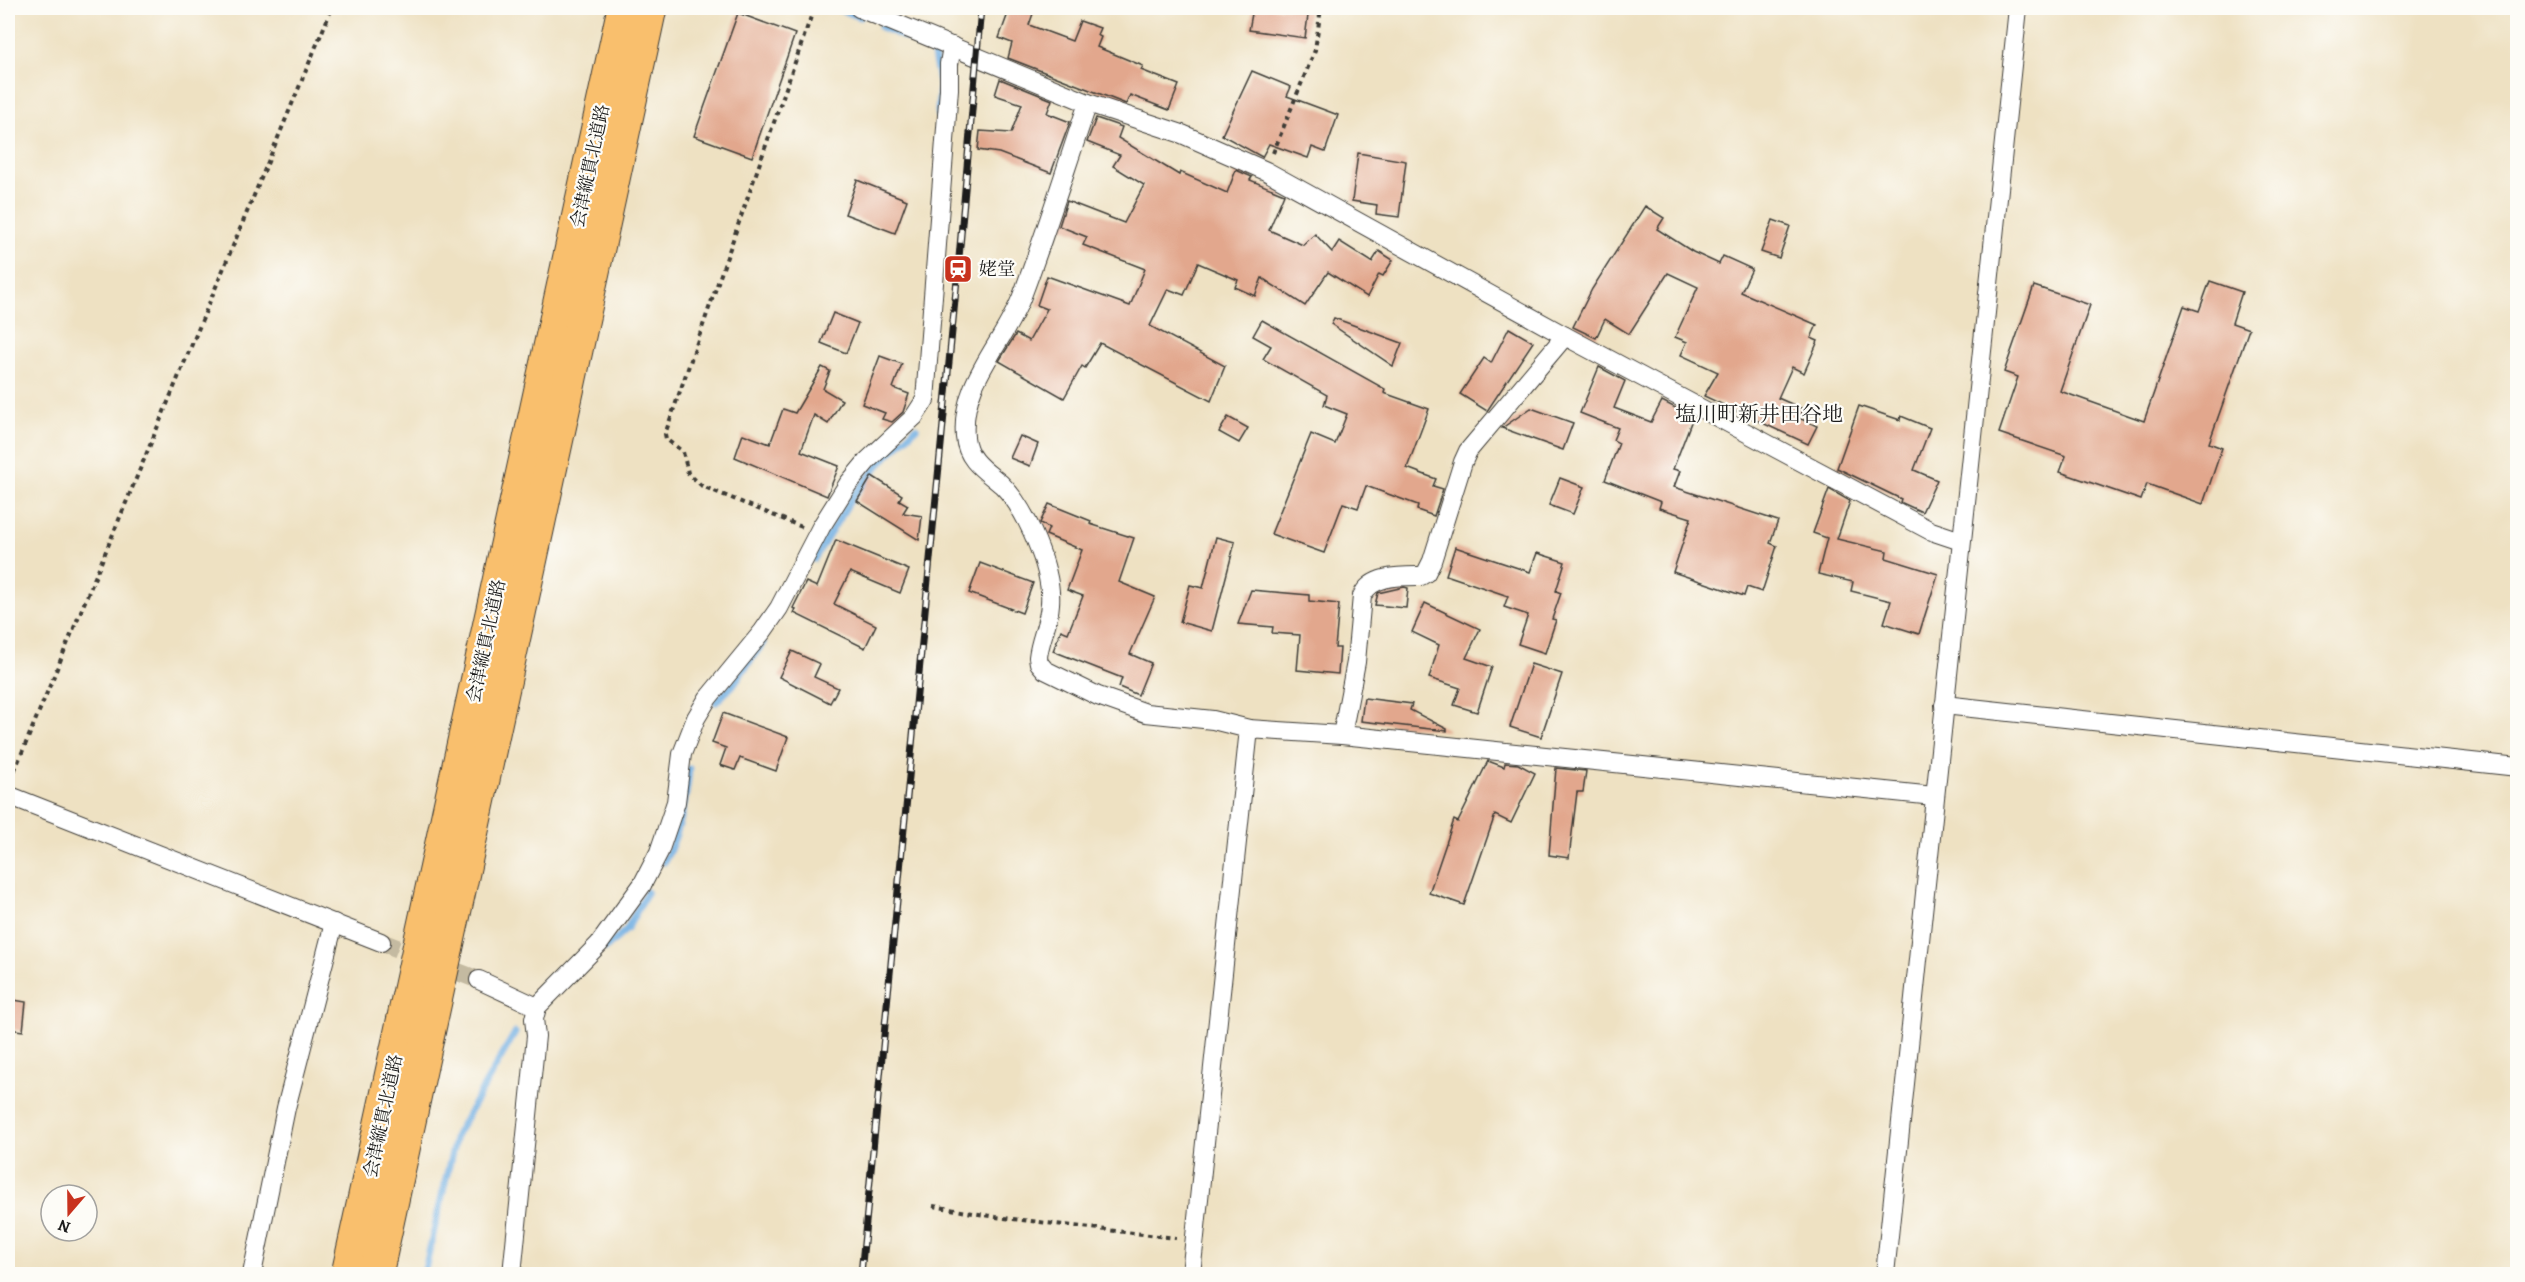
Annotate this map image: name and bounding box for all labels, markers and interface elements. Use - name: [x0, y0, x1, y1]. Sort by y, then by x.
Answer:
- street label: 会津縦貫北道路: [565, 102, 615, 230]
- station icon: 姥堂: [942, 253, 974, 285]
- place label: 姥堂: [979, 257, 1015, 281]
- district label: 塩川町新井田谷地: [1675, 400, 1843, 428]
- street label: 会津縦貫北道路: [461, 577, 511, 705]
- street label: 会津縦貫北道路: [358, 1052, 408, 1180]
- north arrow: [39, 1183, 99, 1243]
- text: N: [55, 1214, 73, 1238]

